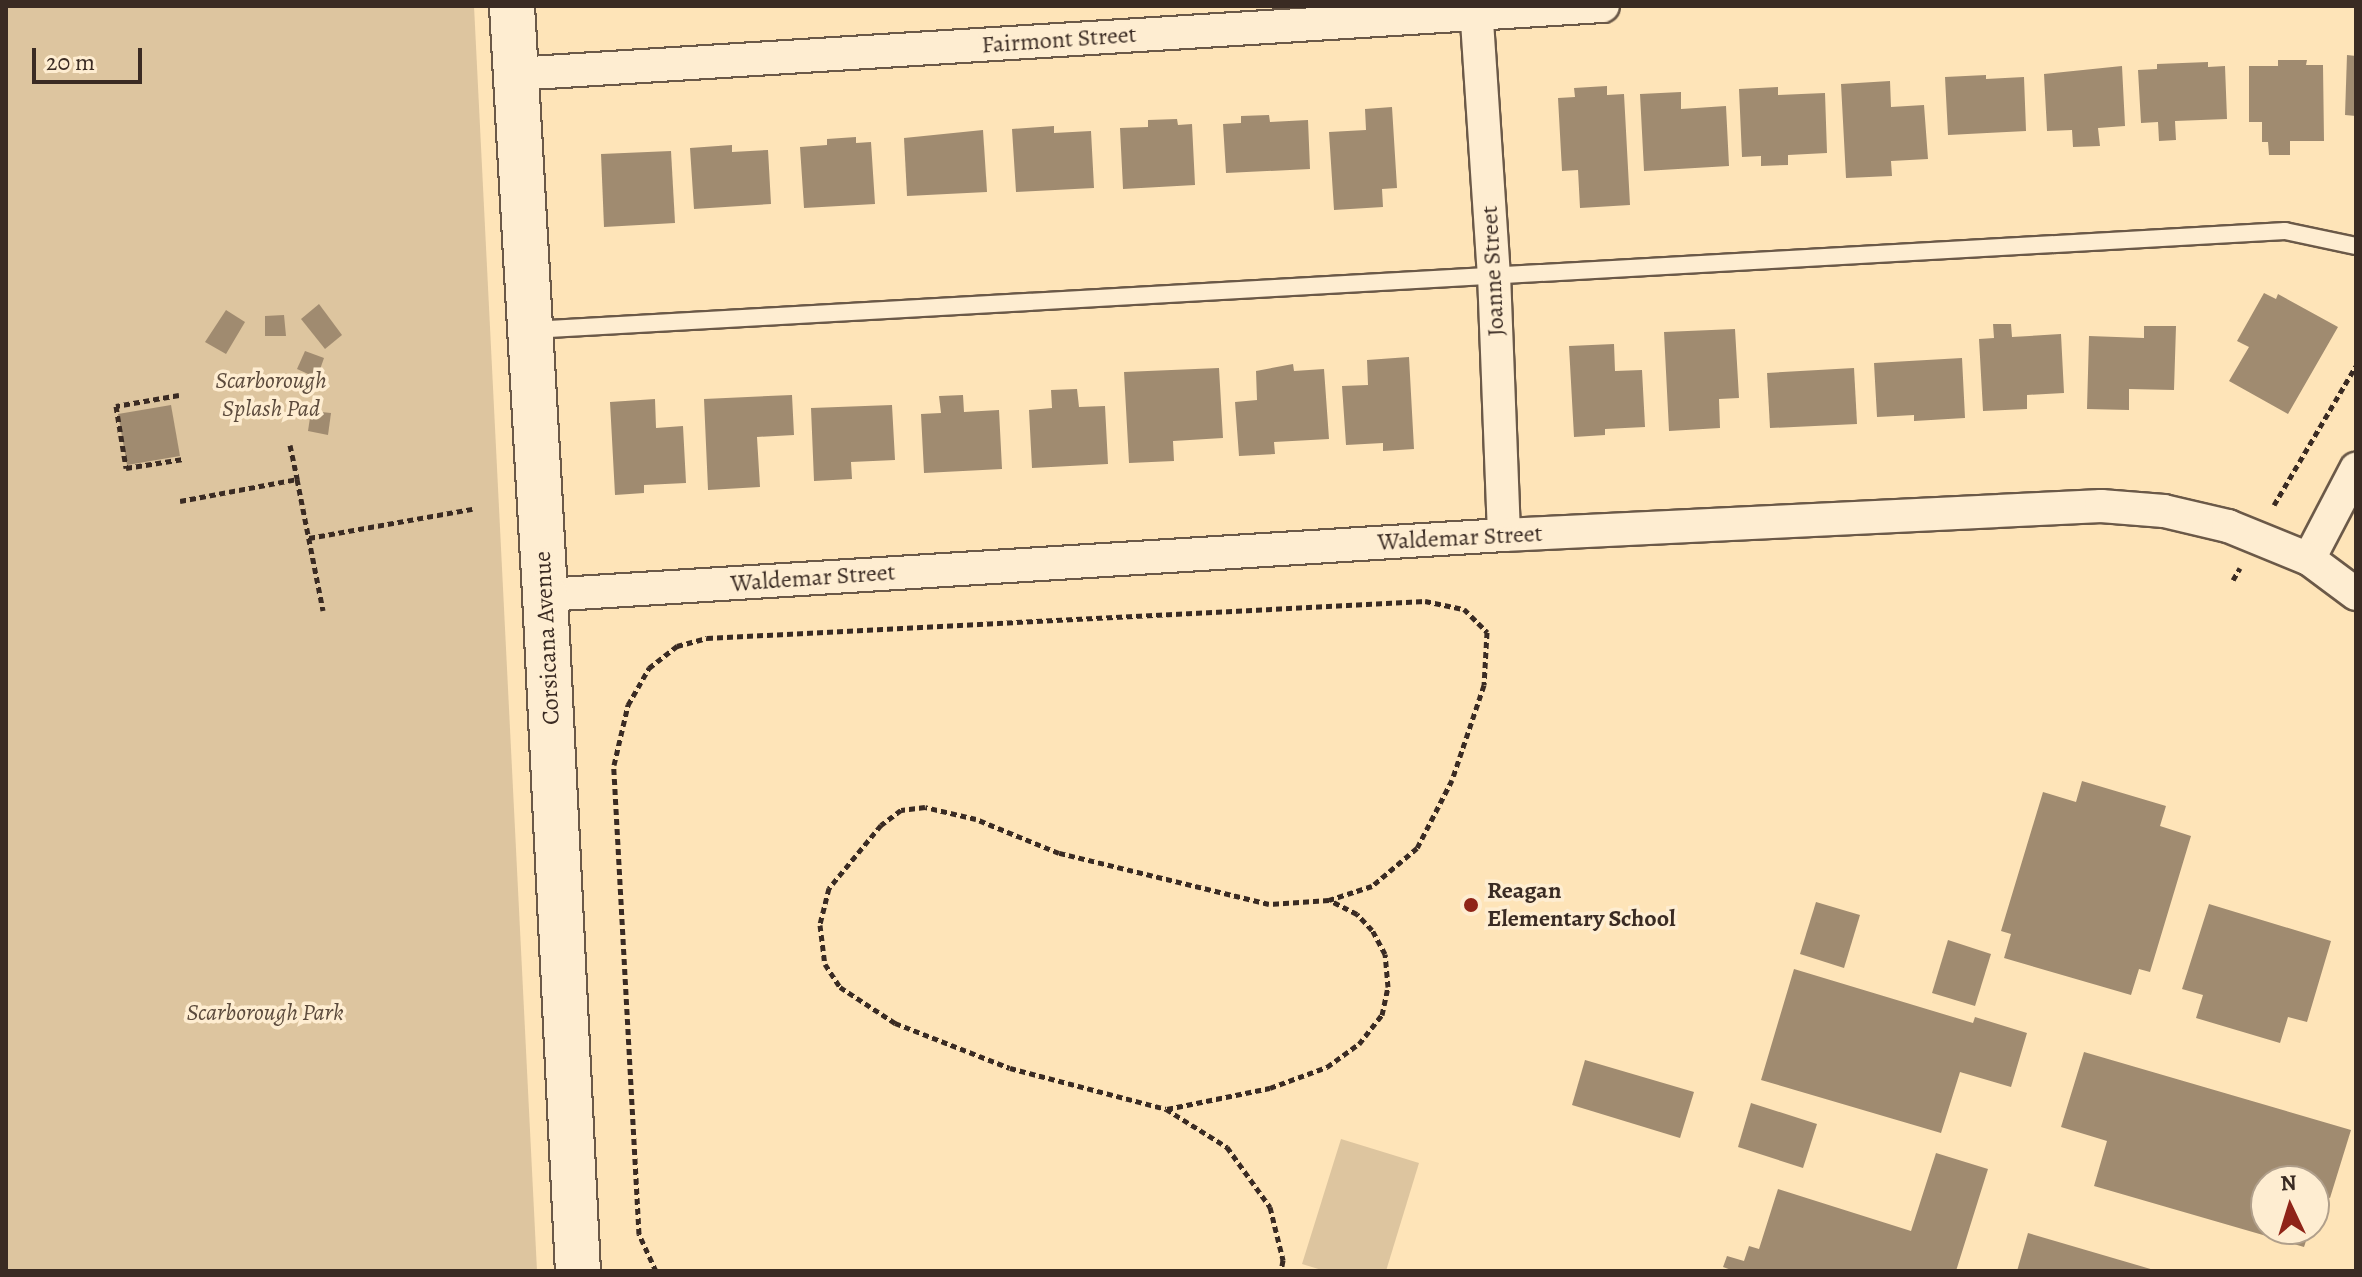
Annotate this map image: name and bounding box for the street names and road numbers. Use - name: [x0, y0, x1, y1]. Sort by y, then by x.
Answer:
- street label: Fairmont Street: [981, 20, 1137, 60]
- street label: Joanne Street: [1475, 205, 1511, 337]
- street label: Waldemar Street: [1377, 519, 1543, 557]
- street label: Corsicana Avenue: [528, 550, 566, 726]
- street label: Waldemar Street: [730, 558, 896, 598]

